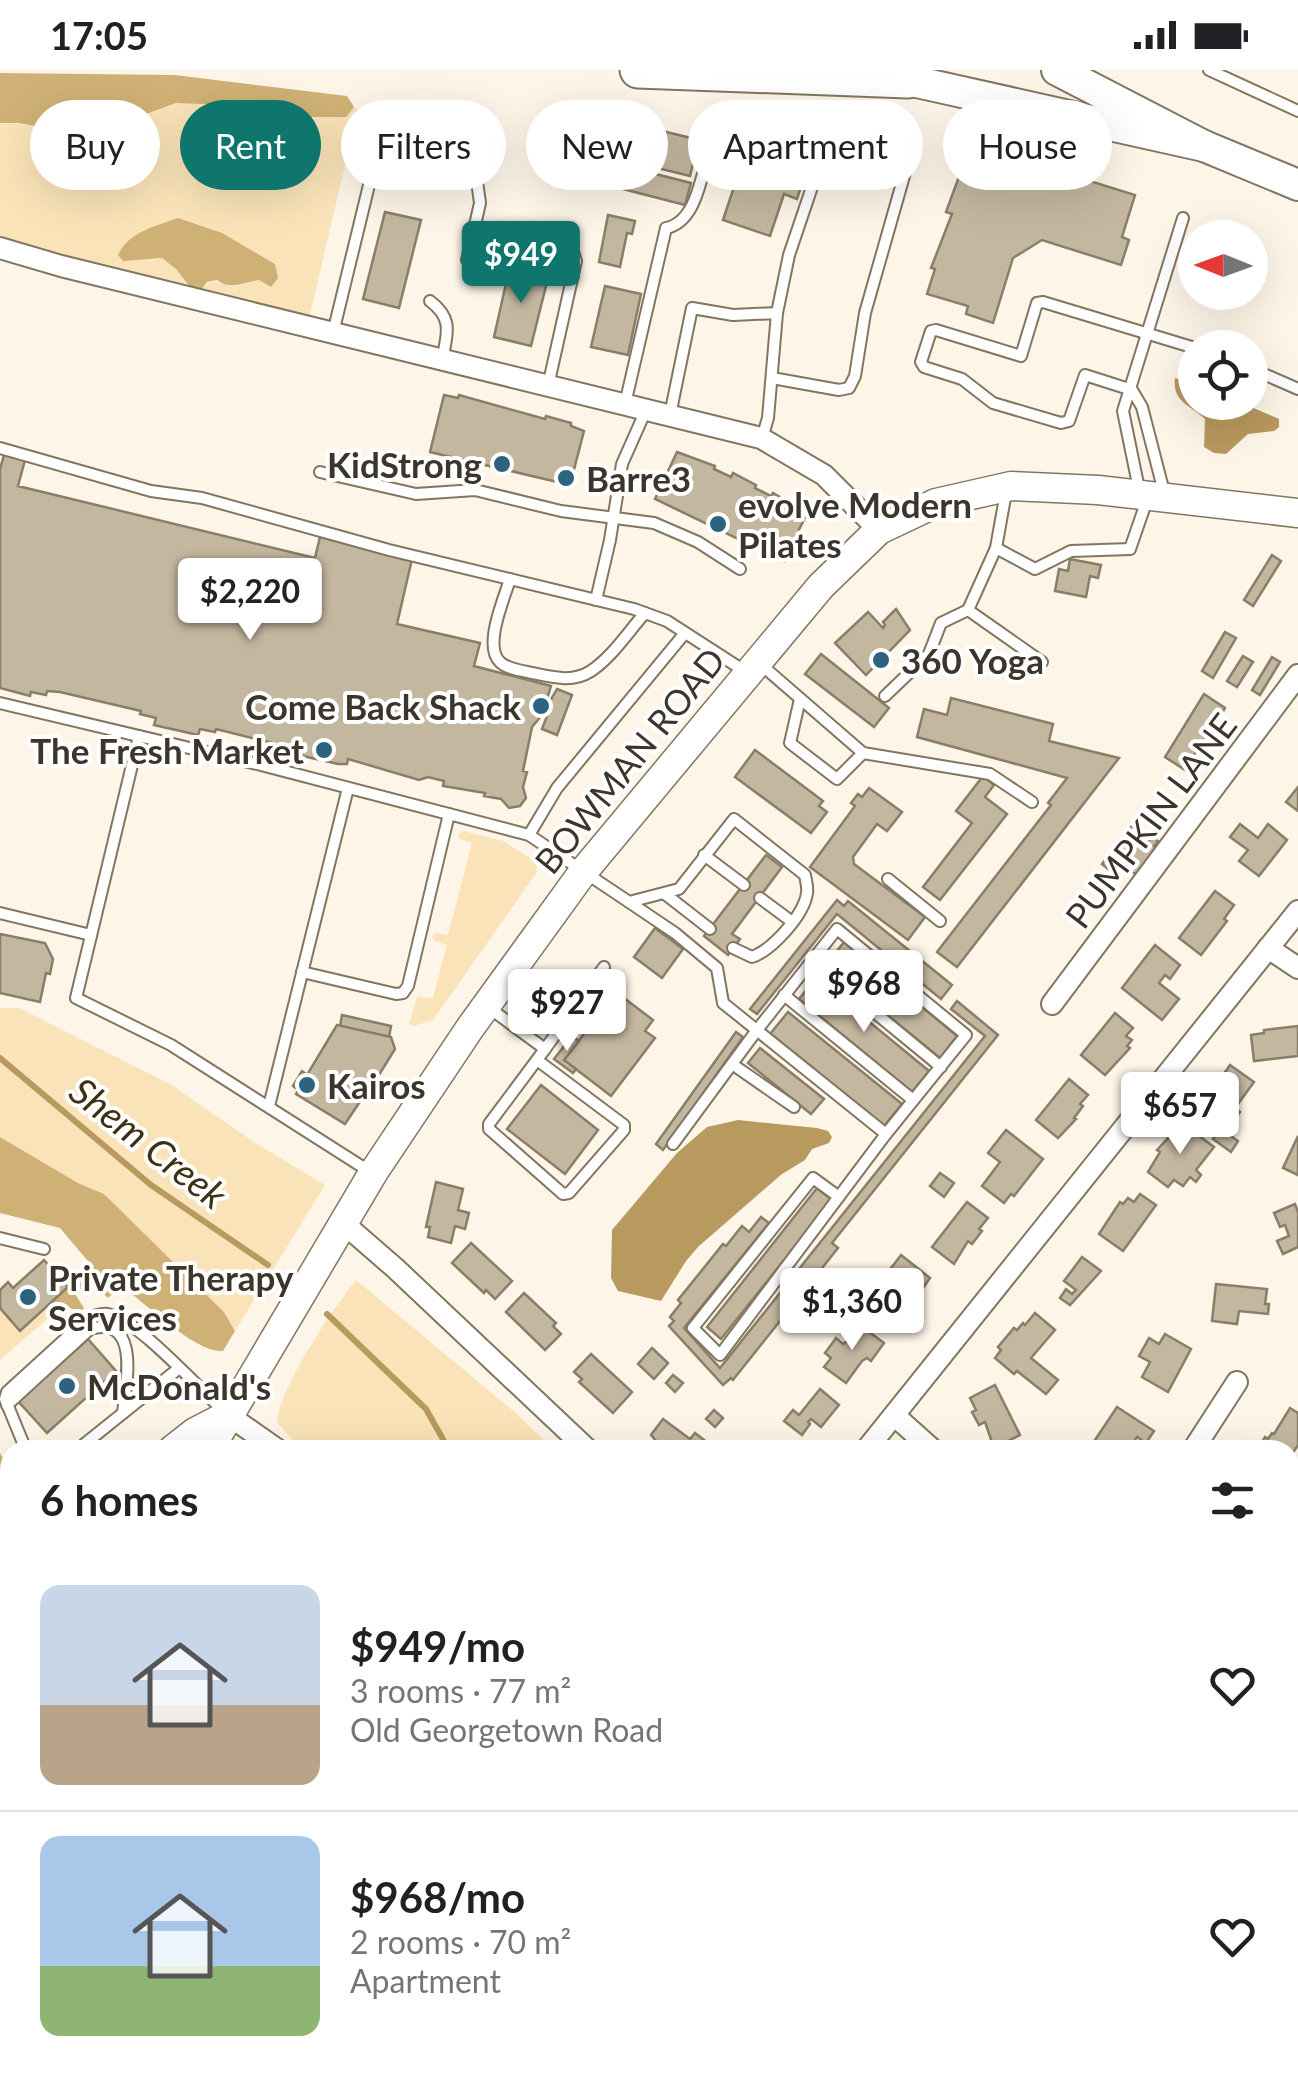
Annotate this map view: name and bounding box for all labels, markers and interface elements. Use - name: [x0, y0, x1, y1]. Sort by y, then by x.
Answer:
- text: 17:05: [50, 12, 148, 58]
- chip: Buy: [30, 100, 160, 190]
- chip: Rent: [180, 100, 321, 190]
- chip: Filters: [341, 100, 506, 190]
- chip: New: [526, 100, 668, 190]
- chip: Apartment: [688, 100, 923, 190]
- chip: House: [943, 100, 1112, 190]
- north arrow: [1178, 220, 1268, 310]
- map controls: [1178, 220, 1268, 420]
- pin: $949: [462, 221, 580, 306]
- text: $949: [484, 234, 558, 273]
- button: locate: [1178, 330, 1268, 420]
- place label: KidStrong: [327, 443, 482, 485]
- marker: KidStrong: [491, 453, 513, 475]
- place label: Barre3: [586, 457, 691, 499]
- marker: Barre3: [555, 467, 577, 489]
- place label: evolve Modern Pilates: [738, 483, 972, 565]
- marker: evolve Modern Pilates: [707, 513, 729, 535]
- pin: $2,220: [169, 558, 331, 643]
- text: $2,220: [200, 571, 300, 610]
- street label: BOWMAN ROAD: [525, 639, 733, 881]
- place label: 360 Yoga: [901, 639, 1044, 681]
- marker: 360 Yoga: [870, 649, 892, 671]
- place label: Come Back Shack: [245, 685, 521, 727]
- marker: Come Back Shack: [530, 695, 552, 717]
- street label: PUMPKIN LANE: [1056, 705, 1244, 935]
- place label: The Fresh Market: [30, 729, 304, 771]
- marker: The Fresh Market: [313, 739, 335, 761]
- pin: $968: [805, 950, 923, 1035]
- text: $968: [827, 963, 901, 1002]
- pin: $927: [508, 969, 626, 1054]
- text: $927: [530, 982, 604, 1021]
- place label: Kairos: [327, 1064, 426, 1106]
- water label: Shem Creek: [61, 1067, 237, 1218]
- pin: $657: [1121, 1072, 1239, 1157]
- marker: Kairos: [296, 1074, 318, 1096]
- text: $657: [1143, 1085, 1217, 1124]
- place label: Private Therapy Services: [48, 1256, 294, 1338]
- pin: $1,360: [771, 1268, 933, 1353]
- text: $1,360: [802, 1281, 902, 1320]
- marker: Private Therapy Services: [17, 1286, 39, 1308]
- place label: McDonald's: [87, 1365, 271, 1407]
- marker: McDonald's: [56, 1375, 78, 1397]
- icon: filters: [1205, 1473, 1260, 1528]
- text: 6 homes: [40, 1475, 198, 1525]
- text: $949/mo: [350, 1621, 525, 1671]
- icon: home: [120, 1625, 240, 1745]
- icon: heart: [1205, 1658, 1260, 1713]
- text: 3 rooms · 77 m²: [350, 1671, 571, 1710]
- text: Old Georgetown Road: [350, 1710, 663, 1749]
- text: $968/mo: [350, 1872, 525, 1922]
- icon: home: [120, 1876, 240, 1996]
- icon: heart: [1205, 1909, 1260, 1964]
- text: 2 rooms · 70 m²: [350, 1922, 571, 1961]
- text: Apartment: [350, 1961, 501, 2000]

